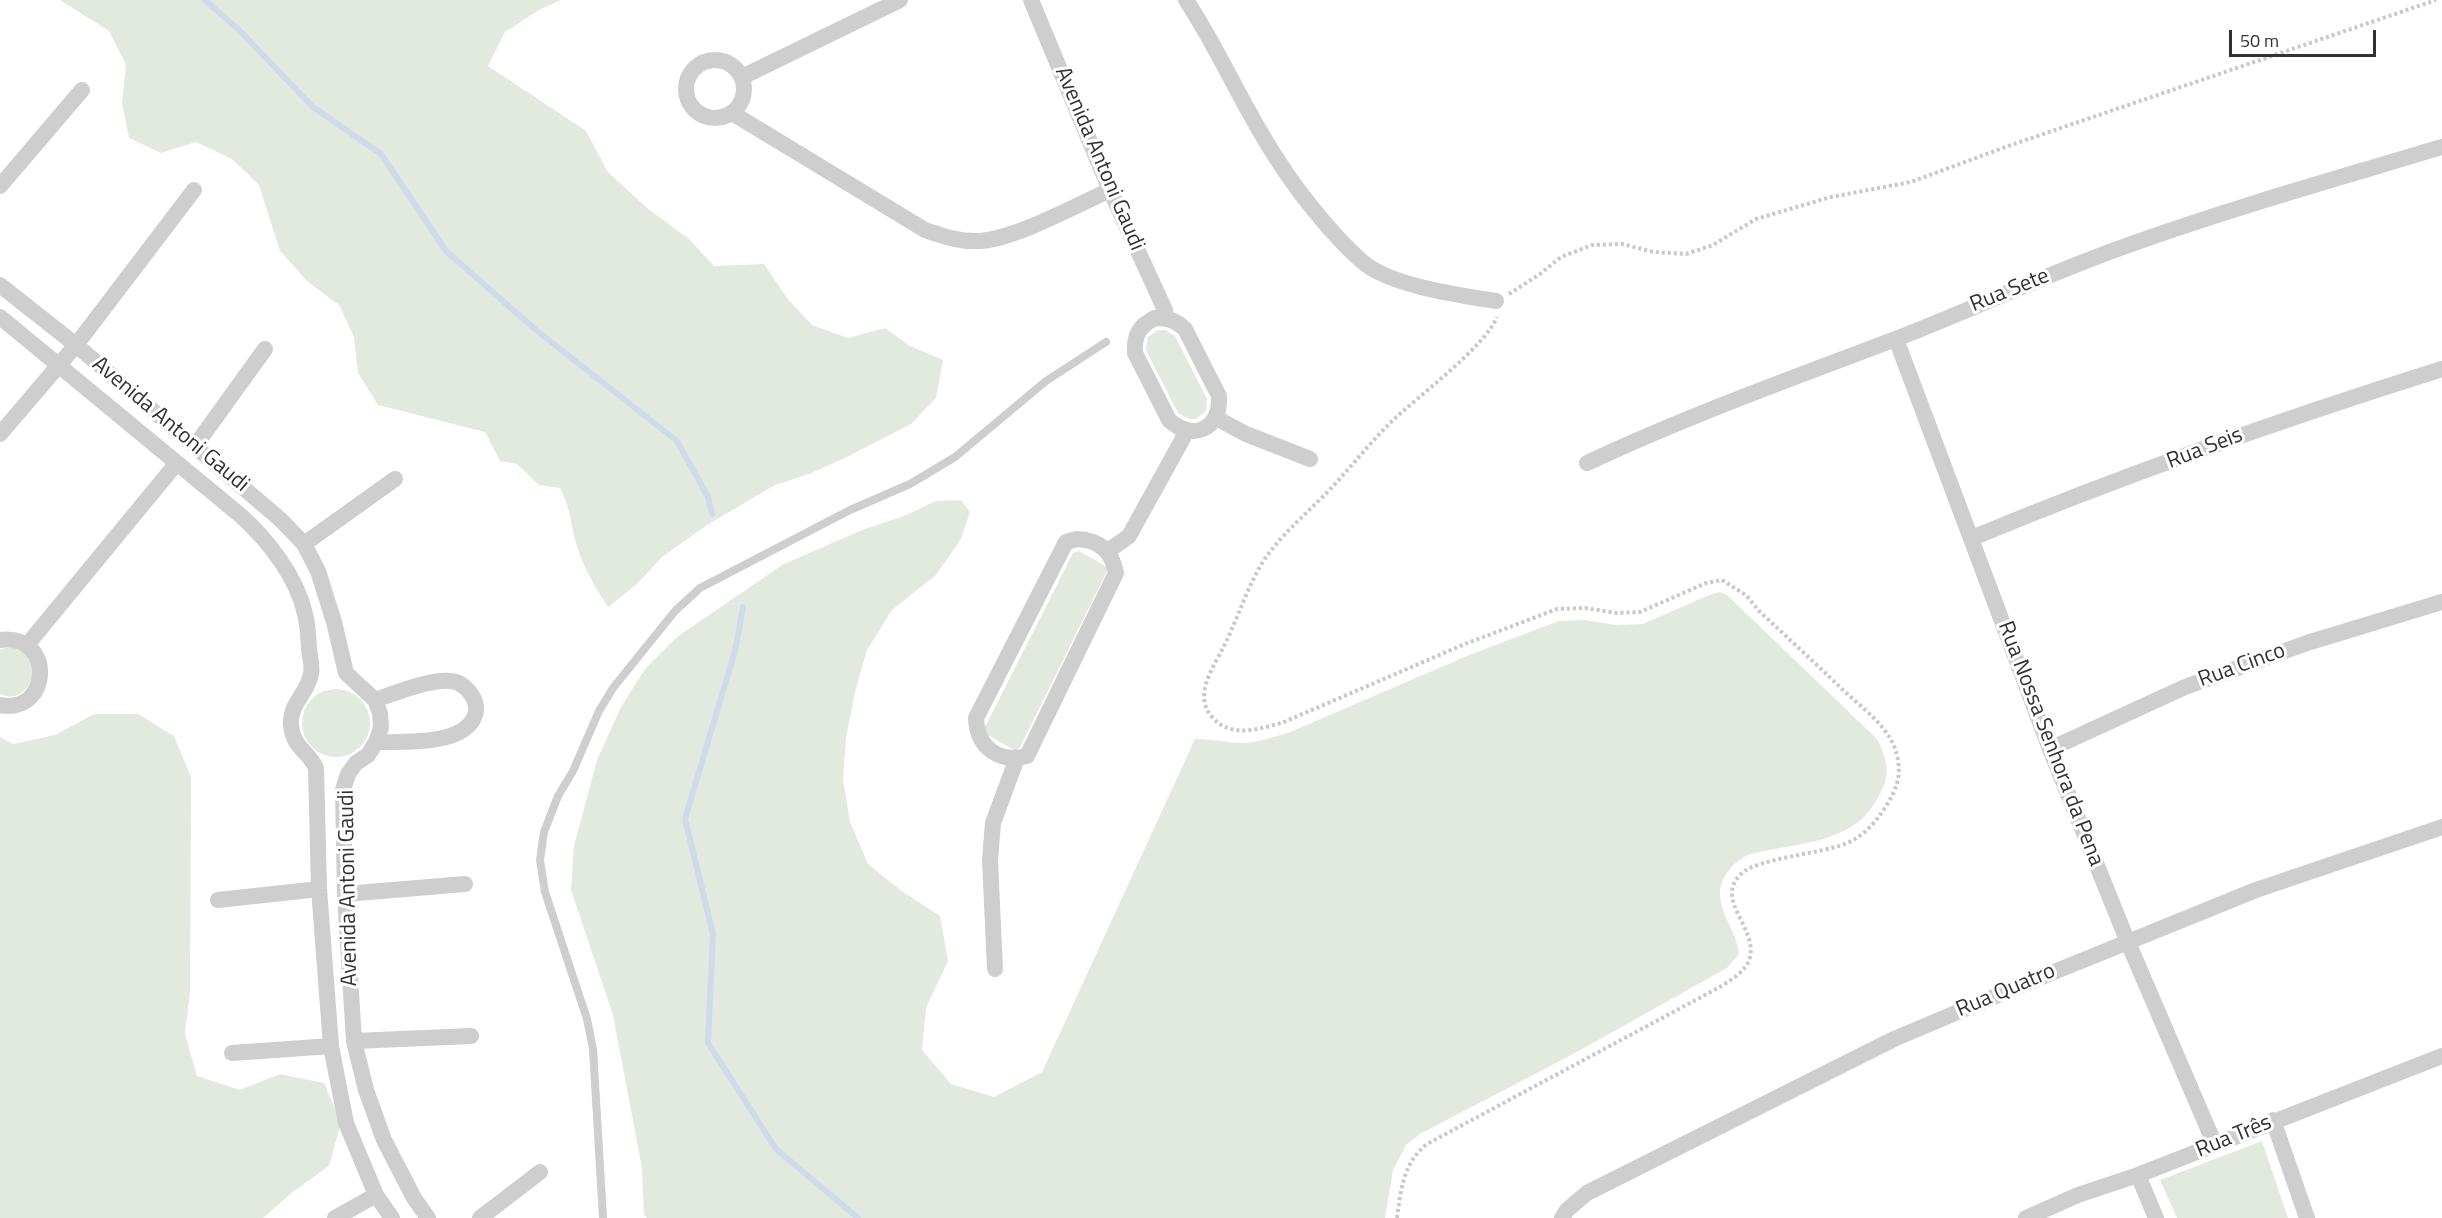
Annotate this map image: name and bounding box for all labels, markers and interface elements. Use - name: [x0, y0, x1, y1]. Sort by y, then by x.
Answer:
- scale bar: [2232, 18, 2379, 56]
- text: 50 m: [2240, 27, 2279, 54]
- street label: Avenida Antoni Gaudi: [1048, 63, 1150, 255]
- street label: Rua Sete: [1967, 263, 2053, 319]
- street label: Avenida Antoni Gaudi: [86, 352, 254, 498]
- street label: Rua Seis: [2163, 423, 2247, 475]
- street label: Rua Nossa Senhora da Pena: [1991, 618, 2109, 870]
- street label: Rua Cinco: [2195, 638, 2289, 694]
- street label: Avenida Antoni Gaudi: [334, 789, 364, 987]
- street label: Rua Quatro: [1953, 958, 2059, 1024]
- street label: Rua Três: [2192, 1110, 2276, 1164]

